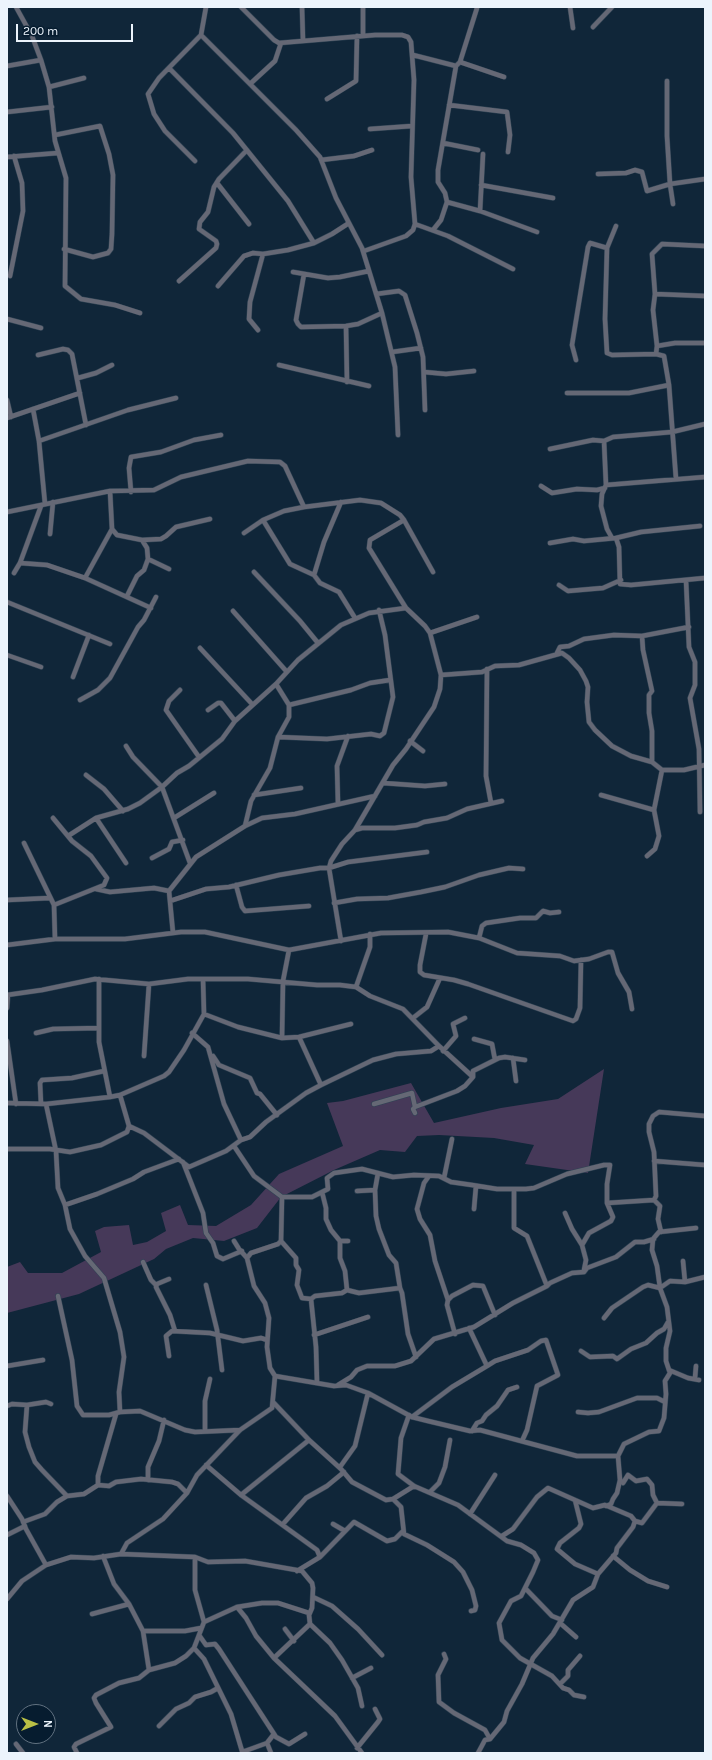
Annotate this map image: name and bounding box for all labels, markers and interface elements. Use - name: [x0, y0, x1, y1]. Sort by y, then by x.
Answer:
- scale bar: [18, 16, 135, 42]
- text: 200 m: [23, 24, 58, 38]
- north arrow: [16, 1704, 56, 1744]
- text: N: [41, 1720, 54, 1728]

